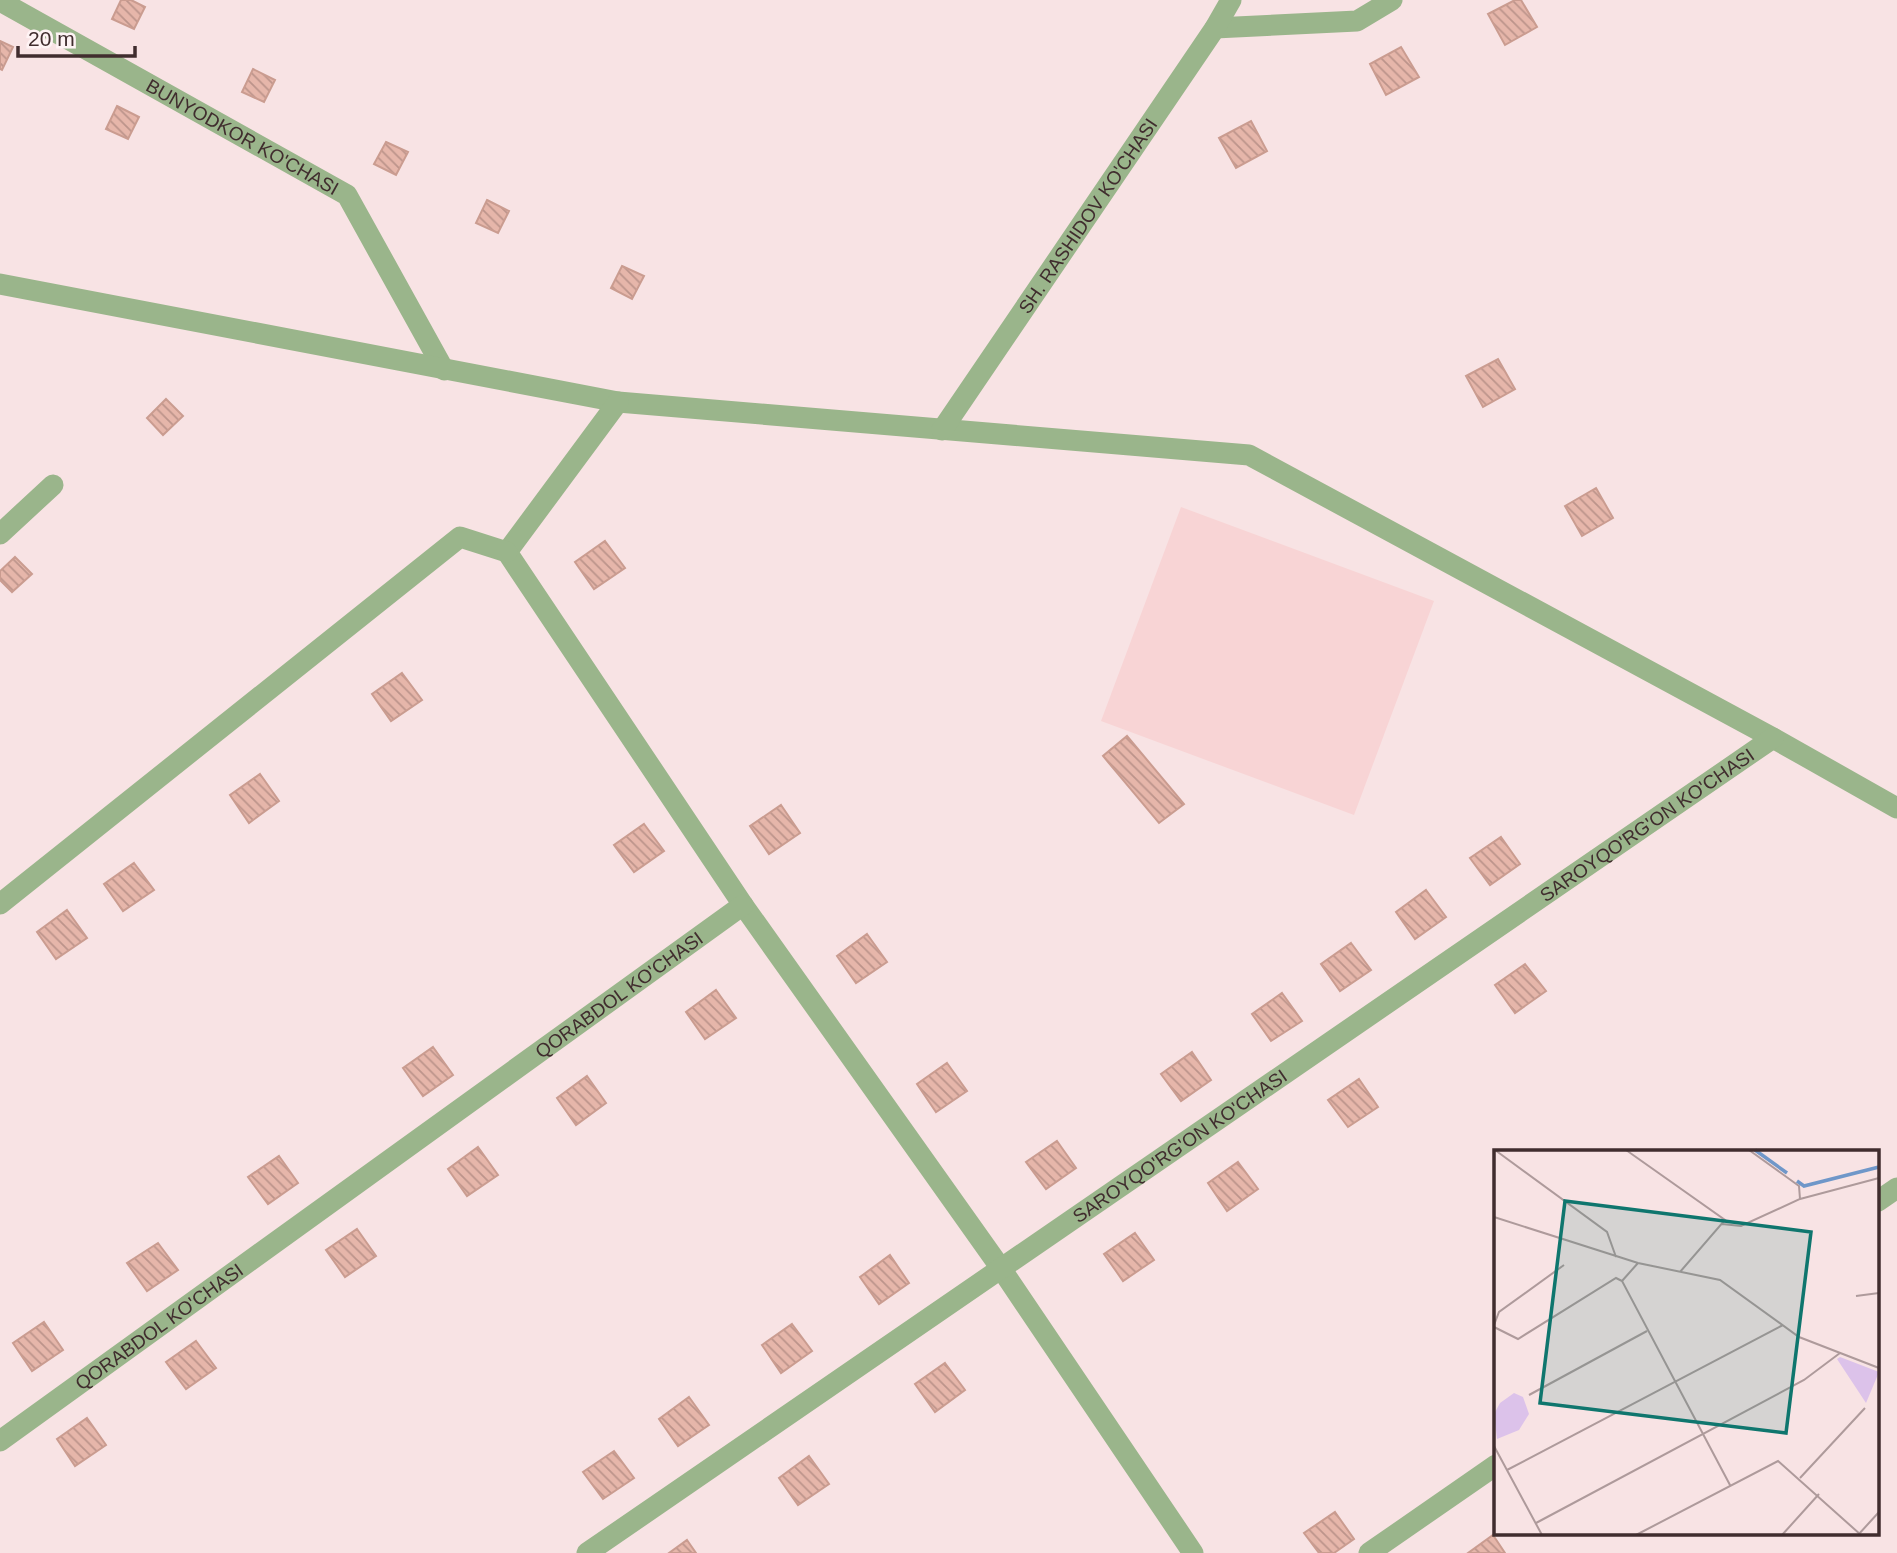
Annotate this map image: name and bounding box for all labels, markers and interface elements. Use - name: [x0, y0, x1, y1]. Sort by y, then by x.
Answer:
- scale bar: [18, 14, 135, 58]
- text: 20 m: [28, 27, 75, 50]
- street label: BUNYODKOR KO'CHASI: [143, 75, 343, 199]
- street label: SH. RASHIDOV KO'CHASI: [1014, 114, 1161, 317]
- street label: SAROYQO'RG'ON KO'CHASI: [1536, 744, 1758, 906]
- street label: QORABDOL KO'CHASI: [531, 927, 707, 1062]
- street label: SAROYQO'RG'ON KO'CHASI: [1069, 1065, 1291, 1227]
- inset map: [1494, 1150, 1880, 1536]
- street label: QORABDOL KO'CHASI: [71, 1259, 247, 1394]

